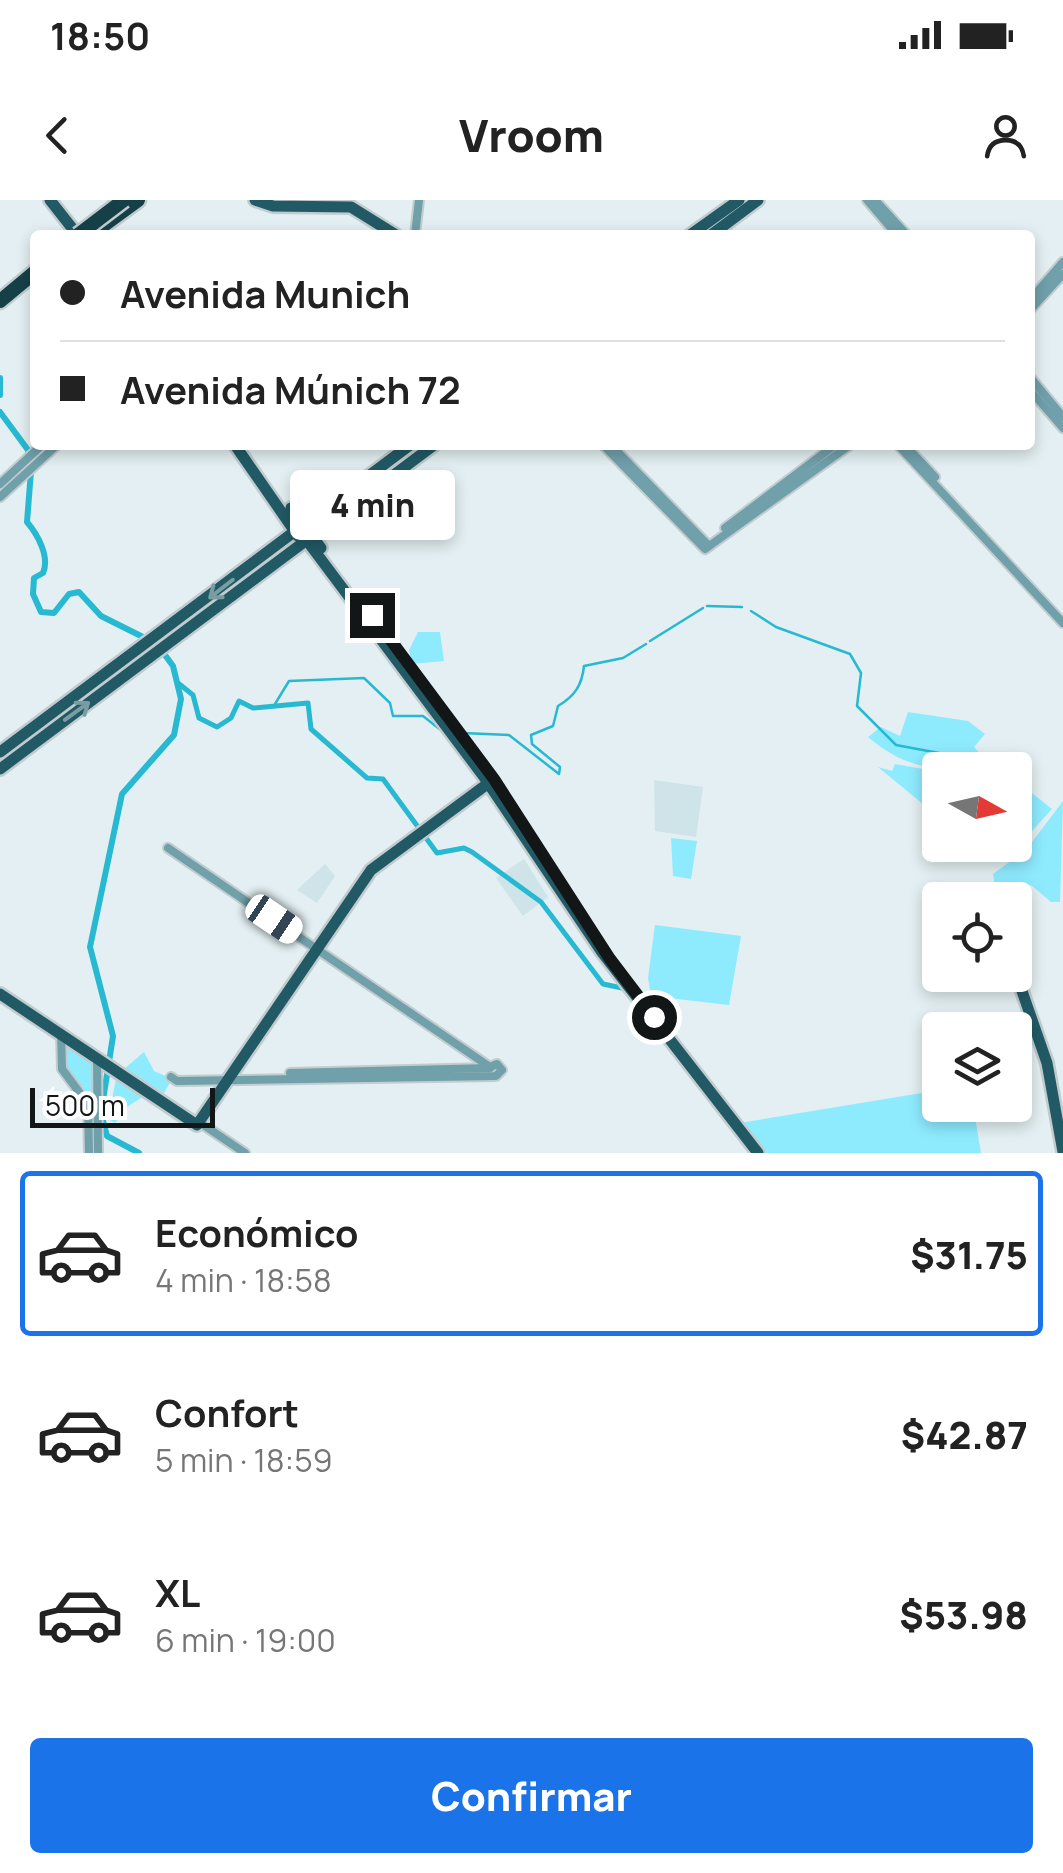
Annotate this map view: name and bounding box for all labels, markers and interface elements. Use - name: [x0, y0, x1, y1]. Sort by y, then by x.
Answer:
- text: 18:50: [50, 9, 150, 61]
- text: Vroom: [459, 104, 604, 166]
- icon: back: [30, 108, 85, 163]
- icon: person: [978, 108, 1033, 163]
- text: Avenida Munich: [120, 267, 410, 319]
- text: Avenida Múnich 72: [120, 363, 461, 415]
- callout: 4 min: [290, 470, 454, 540]
- text: 4 min: [330, 483, 415, 527]
- one-way arrow: [208, 577, 234, 599]
- route end: [350, 593, 395, 638]
- one-way arrow: [63, 701, 90, 722]
- north arrow: [922, 752, 1032, 862]
- map controls: [922, 752, 1032, 1122]
- button: locate: [922, 882, 1032, 992]
- car: [241, 890, 307, 948]
- route start: [632, 995, 677, 1040]
- button: layers: [922, 1012, 1032, 1122]
- scale bar: [30, 1083, 215, 1128]
- text: 500 m: [45, 1086, 125, 1124]
- text: Económico: [155, 1206, 359, 1258]
- icon: car: [35, 1209, 125, 1299]
- text: $31.75: [910, 1228, 1028, 1280]
- text: 4 min · 18:58: [155, 1258, 332, 1302]
- text: Confort: [155, 1386, 299, 1438]
- icon: car: [35, 1389, 125, 1479]
- text: $42.87: [901, 1408, 1028, 1460]
- text: 5 min · 18:59: [155, 1438, 333, 1482]
- text: XL: [155, 1566, 200, 1618]
- icon: car: [35, 1569, 125, 1659]
- text: $53.98: [899, 1588, 1028, 1640]
- text: 6 min · 19:00: [155, 1618, 336, 1662]
- button: Confirmar: [30, 1738, 1033, 1853]

